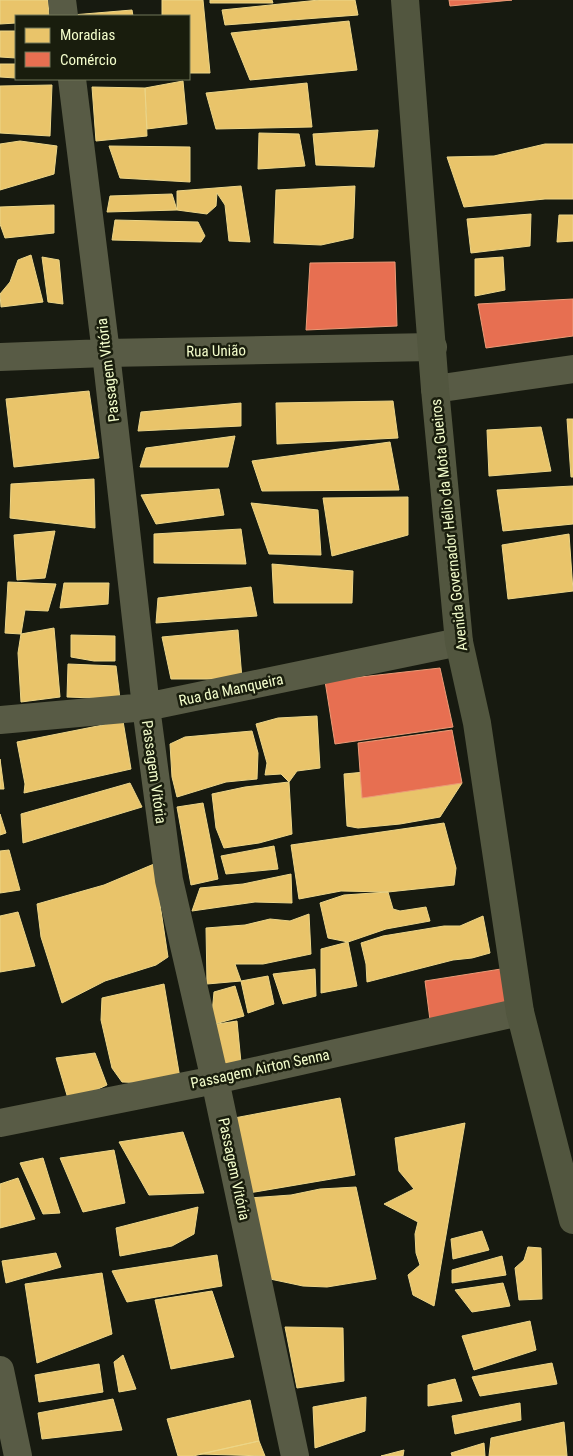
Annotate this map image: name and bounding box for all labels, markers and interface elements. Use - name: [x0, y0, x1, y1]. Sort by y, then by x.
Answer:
- legend: [15, 15, 190, 80]
- text: Moradias: [60, 26, 115, 44]
- text: Comércio: [60, 51, 117, 69]
- street label: Passagem Vitória: [93, 317, 123, 423]
- street label: Rua União: [186, 341, 246, 361]
- street label: Avenida Governador Hélio da Mota Gueiros: [427, 398, 471, 652]
- street label: Rua da Manqueira: [177, 670, 285, 710]
- street label: Passagem Vitória: [138, 719, 170, 825]
- street label: Passagem Airton Senna: [189, 1045, 331, 1093]
- street label: Passagem Vitória: [214, 1116, 254, 1222]

